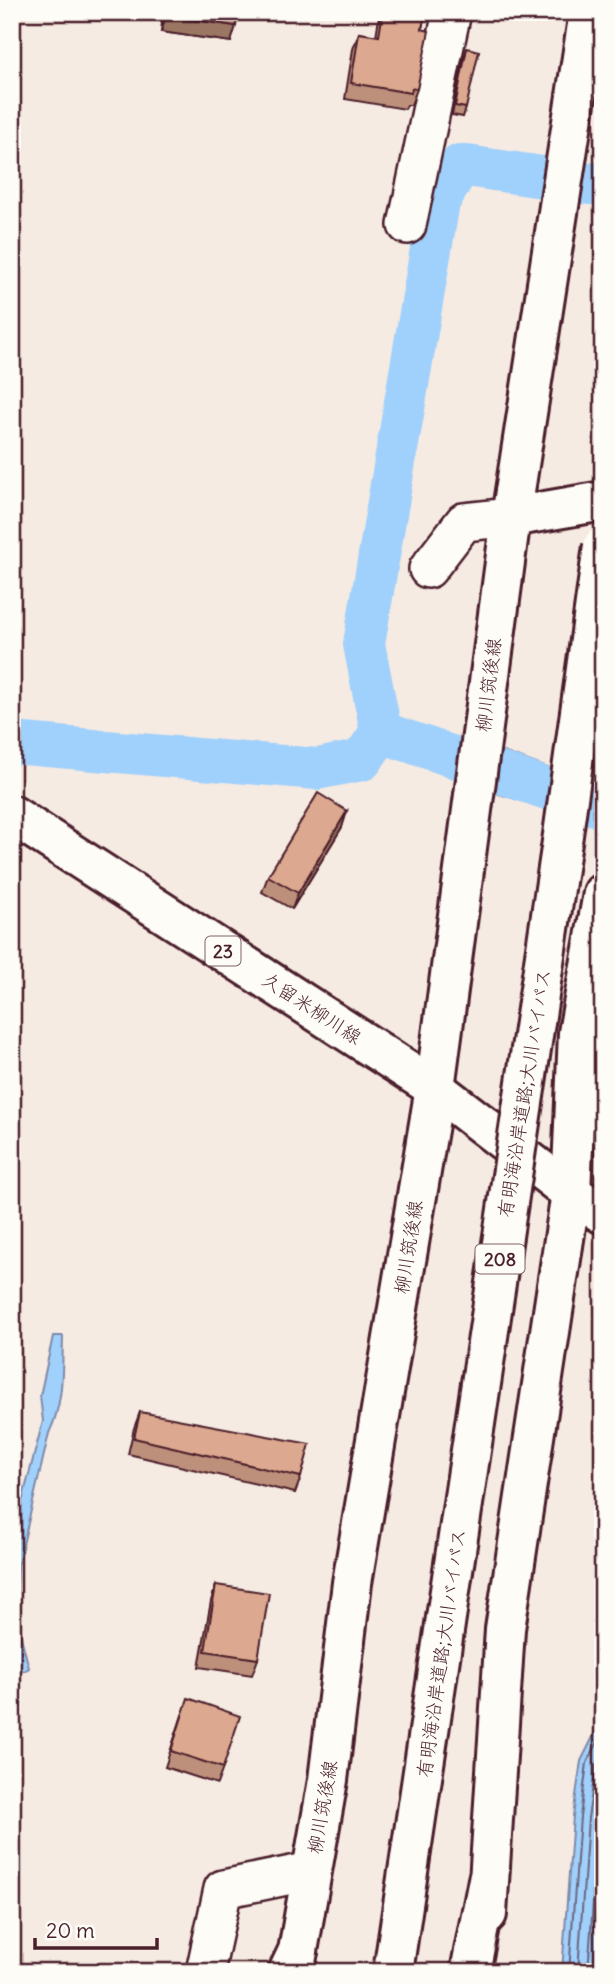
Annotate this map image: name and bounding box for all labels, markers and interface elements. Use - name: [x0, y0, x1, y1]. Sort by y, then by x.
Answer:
- street label: 柳川筑後線: [470, 636, 506, 734]
- road number: 23: [206, 936, 241, 966]
- street label: 久留米柳川線: [258, 967, 366, 1049]
- street label: 有明海沿岸道路;大川バイパス: [492, 967, 556, 1219]
- street label: 柳川筑後線: [389, 1198, 427, 1296]
- road number: 208: [476, 1244, 524, 1274]
- street label: 有明海沿岸道路;大川バイパス: [412, 1527, 470, 1779]
- street label: 柳川筑後線: [302, 1758, 342, 1856]
- scale bar: [35, 1907, 158, 1951]
- text: 20 m: [46, 1917, 95, 1944]

